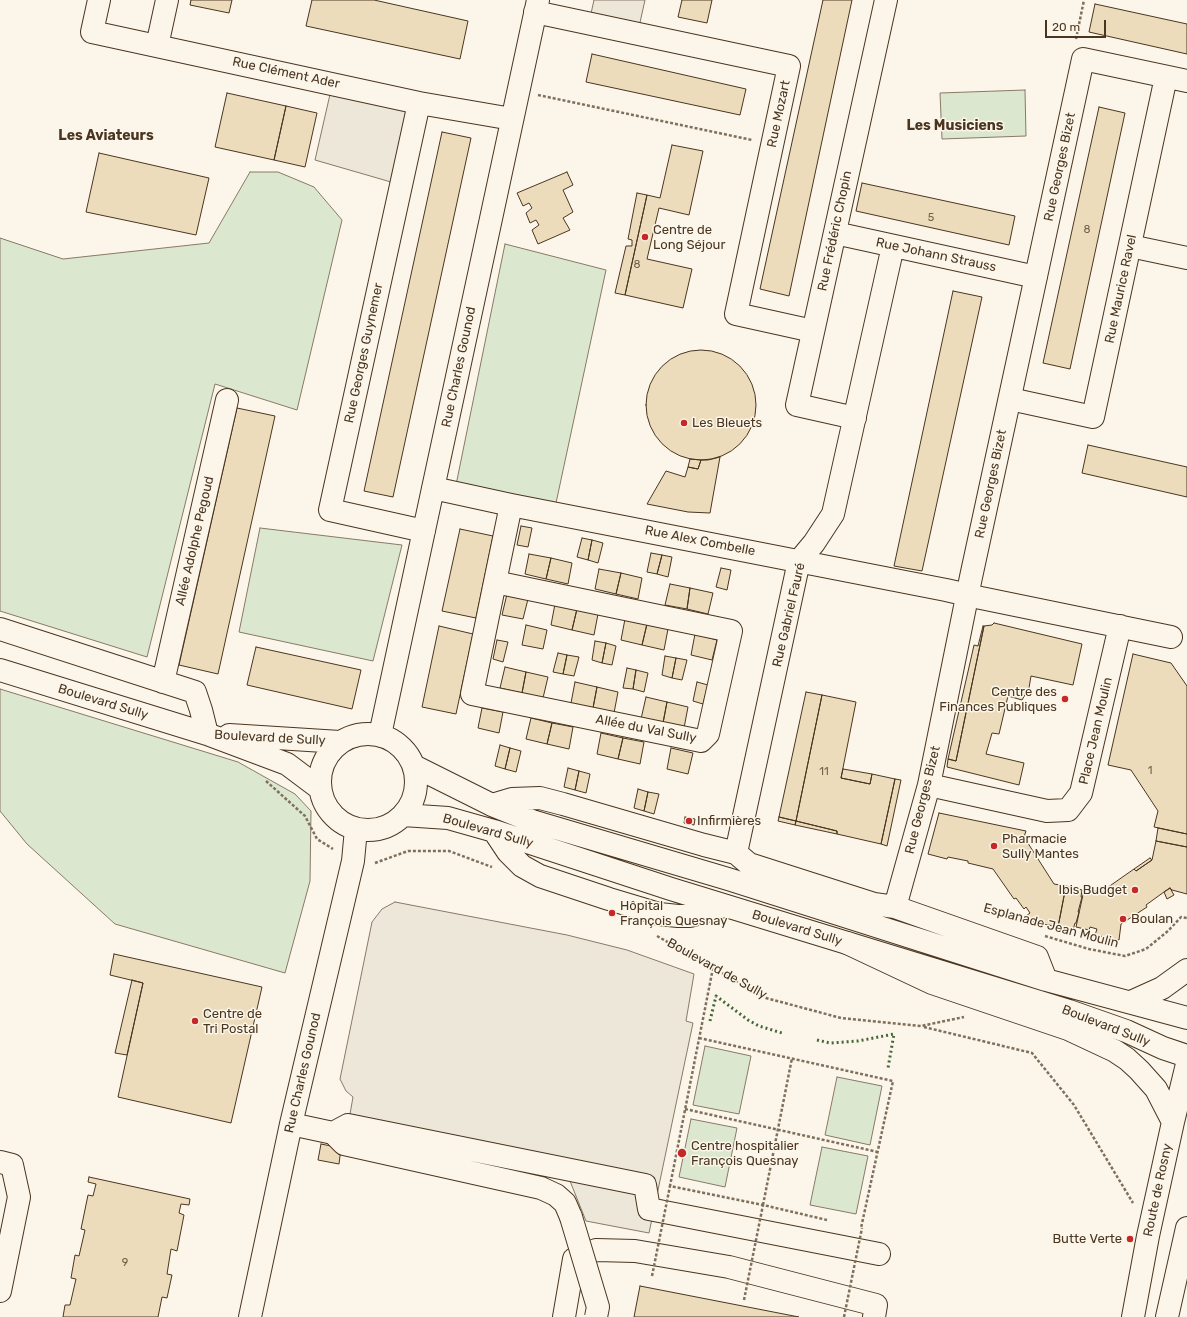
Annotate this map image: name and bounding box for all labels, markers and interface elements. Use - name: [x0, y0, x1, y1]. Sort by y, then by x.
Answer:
- scale bar: [1047, 12, 1108, 38]
- text: 20 m: [1052, 20, 1080, 34]
- street label: Rue Clément Ader: [231, 54, 341, 92]
- street label: Rue Mozart: [764, 79, 794, 149]
- street label: Rue Georges Bizet: [1041, 111, 1079, 223]
- district label: Les Musiciens: [907, 118, 1003, 134]
- district label: Les Aviateurs: [58, 128, 154, 144]
- street label: Rue Frédéric Chopin: [815, 169, 855, 293]
- house number: 5: [928, 211, 934, 225]
- place label: Centre de Long Séjour: [653, 222, 725, 253]
- house number: 8: [1084, 223, 1090, 237]
- marker: Centre de Long Séjour: [640, 232, 650, 242]
- street label: Rue Maurice Ravel: [1102, 233, 1140, 345]
- street label: Rue Johann Strauss: [874, 235, 998, 275]
- house number: 8: [634, 258, 640, 272]
- street label: Rue Georges Guynemer: [342, 282, 386, 424]
- street label: Rue Charles Gounod: [439, 305, 479, 429]
- place label: Les Bleuets: [692, 415, 762, 431]
- marker: Les Bleuets: [679, 418, 689, 428]
- street label: Rue Georges Bizet: [972, 428, 1010, 540]
- street label: Allée Adolphe Pegoud: [173, 475, 217, 607]
- street label: Rue Alex Combelle: [643, 523, 757, 559]
- street label: Rue Gabriel Fauré: [769, 561, 809, 669]
- street label: Place Jean Moulin: [1076, 676, 1116, 786]
- street label: Boulevard Sully: [56, 681, 150, 723]
- place label: Centre des Finances Publiques: [939, 684, 1057, 715]
- marker: Centre des Finances Publiques: [1060, 694, 1070, 704]
- street label: Allée du Val Sully: [594, 712, 698, 746]
- street label: Boulevard de Sully: [214, 727, 326, 749]
- street label: Rue Georges Bizet: [902, 744, 944, 856]
- house number: 1: [1148, 764, 1152, 778]
- house number: 11: [819, 765, 829, 779]
- street label: Boulevard Sully: [441, 811, 535, 851]
- place label: Infirmières: [697, 813, 761, 829]
- marker: Infirmières: [684, 816, 694, 826]
- place label: Pharmacie Sully Mantes: [1002, 831, 1079, 862]
- marker: Pharmacie Sully Mantes: [989, 841, 999, 851]
- place label: Ibis Budget: [1058, 882, 1127, 898]
- marker: Ibis Budget: [1130, 885, 1140, 895]
- place label: Hôpital François Quesnay: [620, 898, 728, 929]
- street label: Esplanade Jean Moulin: [982, 900, 1120, 952]
- street label: Boulevard Sully: [750, 907, 844, 949]
- marker: Hôpital François Quesnay: [607, 908, 617, 918]
- place label: Boulan: [1131, 911, 1173, 927]
- marker: Boulan: [1118, 914, 1128, 924]
- street label: Boulevard de Sully: [664, 935, 770, 1003]
- street label: Boulevard Sully: [1060, 1002, 1152, 1050]
- place label: Centre de Tri Postal: [203, 1006, 262, 1037]
- street label: Rue Charles Gounod: [282, 1011, 324, 1135]
- marker: Centre de Tri Postal: [190, 1016, 200, 1026]
- place label: Centre hospitalier François Quesnay: [691, 1138, 799, 1169]
- street label: Route de Rosny: [1141, 1142, 1175, 1238]
- marker: Centre hospitalier François Quesnay: [676, 1147, 688, 1159]
- place label: Butte Verte: [1052, 1231, 1122, 1247]
- marker: Butte Verte: [1125, 1234, 1135, 1244]
- house number: 9: [122, 1256, 128, 1270]

